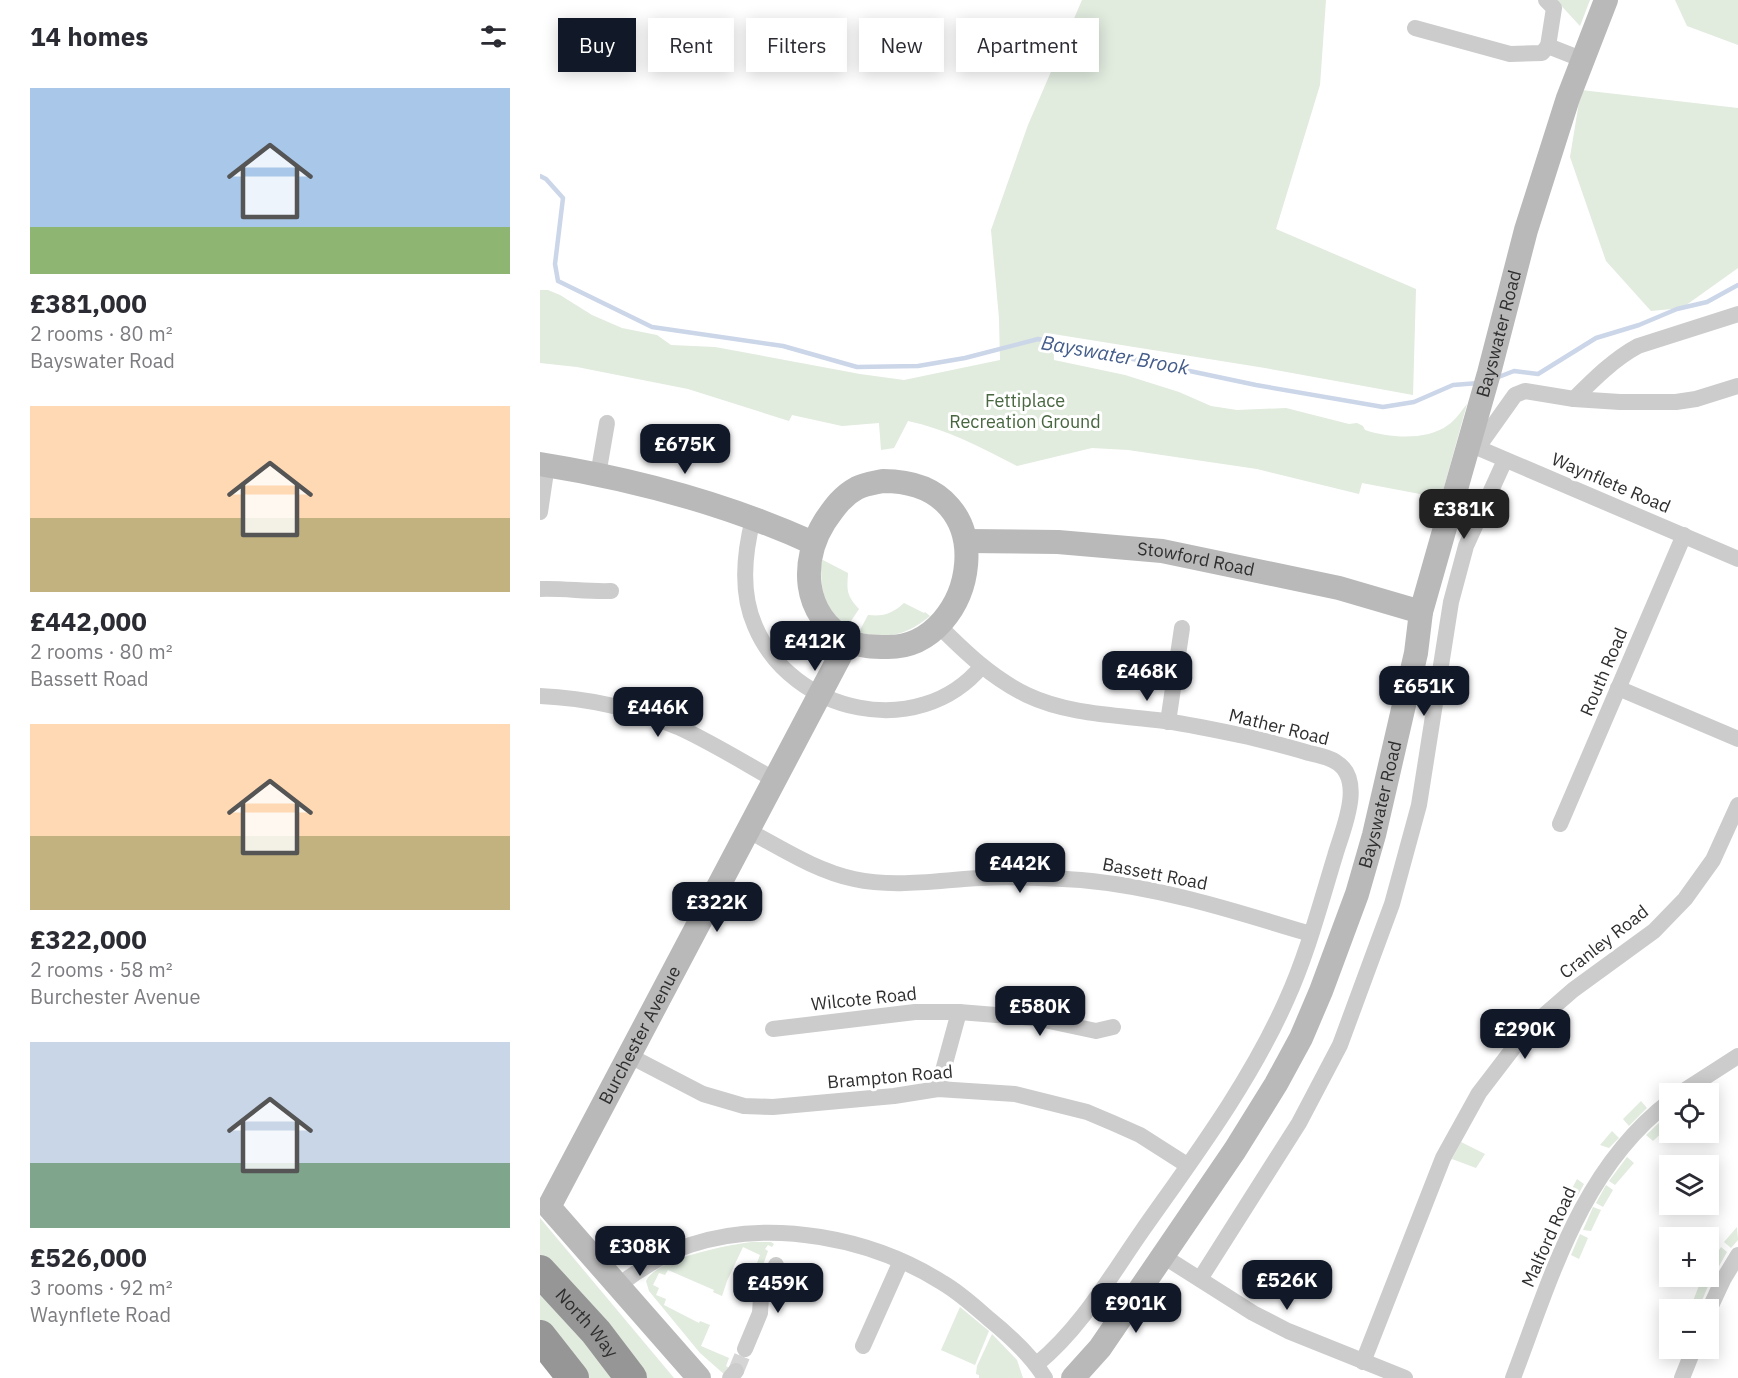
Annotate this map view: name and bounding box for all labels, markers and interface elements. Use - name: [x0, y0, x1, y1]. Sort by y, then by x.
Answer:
- chip: Buy: [558, 18, 636, 72]
- chip: Rent: [648, 18, 734, 72]
- chip: Filters: [746, 18, 847, 72]
- chip: New: [859, 18, 944, 72]
- chip: Apartment: [956, 18, 1099, 72]
- text: 14 homes: [30, 19, 148, 53]
- icon: filters: [477, 20, 510, 53]
- icon: home: [216, 127, 324, 235]
- street label: Bayswater Road: [1471, 268, 1526, 400]
- text: £381,000: [30, 286, 147, 320]
- text: 2 rooms · 80 m²: [30, 320, 173, 347]
- water label: Bayswater Brook: [1039, 328, 1192, 381]
- text: Bayswater Road: [30, 347, 175, 374]
- park label: Fettiplace Recreation Ground: [949, 389, 1101, 433]
- pin: £675K: [643, 424, 727, 475]
- text: £675K: [654, 430, 716, 457]
- icon: home: [216, 445, 324, 553]
- street label: Waynflete Road: [1548, 447, 1674, 518]
- pin: £381K: [1422, 489, 1506, 540]
- text: £381K: [1433, 495, 1495, 522]
- street label: Stowford Road: [1136, 537, 1257, 581]
- text: £442,000: [30, 604, 147, 638]
- pin: £412K: [773, 621, 857, 672]
- street label: Routh Road: [1575, 624, 1632, 719]
- text: £412K: [784, 627, 846, 654]
- text: 2 rooms · 80 m²: [30, 638, 173, 665]
- pin: £468K: [1105, 651, 1189, 702]
- text: £468K: [1116, 657, 1178, 684]
- text: Bassett Road: [30, 665, 149, 692]
- pin: £651K: [1382, 666, 1466, 717]
- text: £651K: [1393, 672, 1455, 699]
- pin: £446K: [616, 687, 700, 738]
- text: £446K: [627, 693, 689, 720]
- street label: Mather Road: [1226, 703, 1332, 750]
- street label: Bayswater Road: [1353, 738, 1406, 871]
- icon: home: [216, 763, 324, 871]
- pin: £442K: [978, 843, 1062, 894]
- text: £442K: [989, 849, 1051, 876]
- street label: Bassett Road: [1100, 852, 1210, 895]
- pin: £322K: [675, 882, 759, 933]
- text: £322K: [686, 888, 748, 915]
- street label: Cranley Road: [1555, 900, 1653, 984]
- text: £322,000: [30, 922, 147, 956]
- text: 2 rooms · 58 m²: [30, 956, 173, 983]
- street label: Burchester Avenue: [593, 961, 685, 1108]
- street label: Wilcote Road: [810, 982, 918, 1015]
- text: Burchester Avenue: [30, 983, 200, 1010]
- pin: £580K: [998, 986, 1082, 1037]
- text: £580K: [1009, 992, 1071, 1019]
- pin: £290K: [1483, 1009, 1567, 1060]
- text: £290K: [1494, 1015, 1556, 1042]
- street label: Brampton Road: [826, 1060, 954, 1093]
- icon: home: [216, 1081, 324, 1189]
- map controls: [1659, 1083, 1719, 1359]
- button: locate: [1659, 1083, 1719, 1143]
- button: layers: [1659, 1155, 1719, 1215]
- street label: Malford Road: [1516, 1183, 1581, 1291]
- pin: £308K: [598, 1226, 682, 1277]
- button: +: [1659, 1227, 1719, 1287]
- text: £308K: [609, 1232, 671, 1259]
- text: £526,000: [30, 1240, 147, 1274]
- pin: £526K: [1245, 1260, 1329, 1311]
- pin: £459K: [736, 1263, 820, 1314]
- text: £526K: [1256, 1266, 1318, 1293]
- text: £459K: [747, 1269, 809, 1296]
- text: 3 rooms · 92 m²: [30, 1274, 173, 1301]
- street label: North Way: [551, 1283, 623, 1362]
- pin: £901K: [1094, 1283, 1178, 1334]
- text: £901K: [1105, 1289, 1167, 1316]
- button: −: [1659, 1299, 1719, 1359]
- text: Waynflete Road: [30, 1301, 171, 1328]

